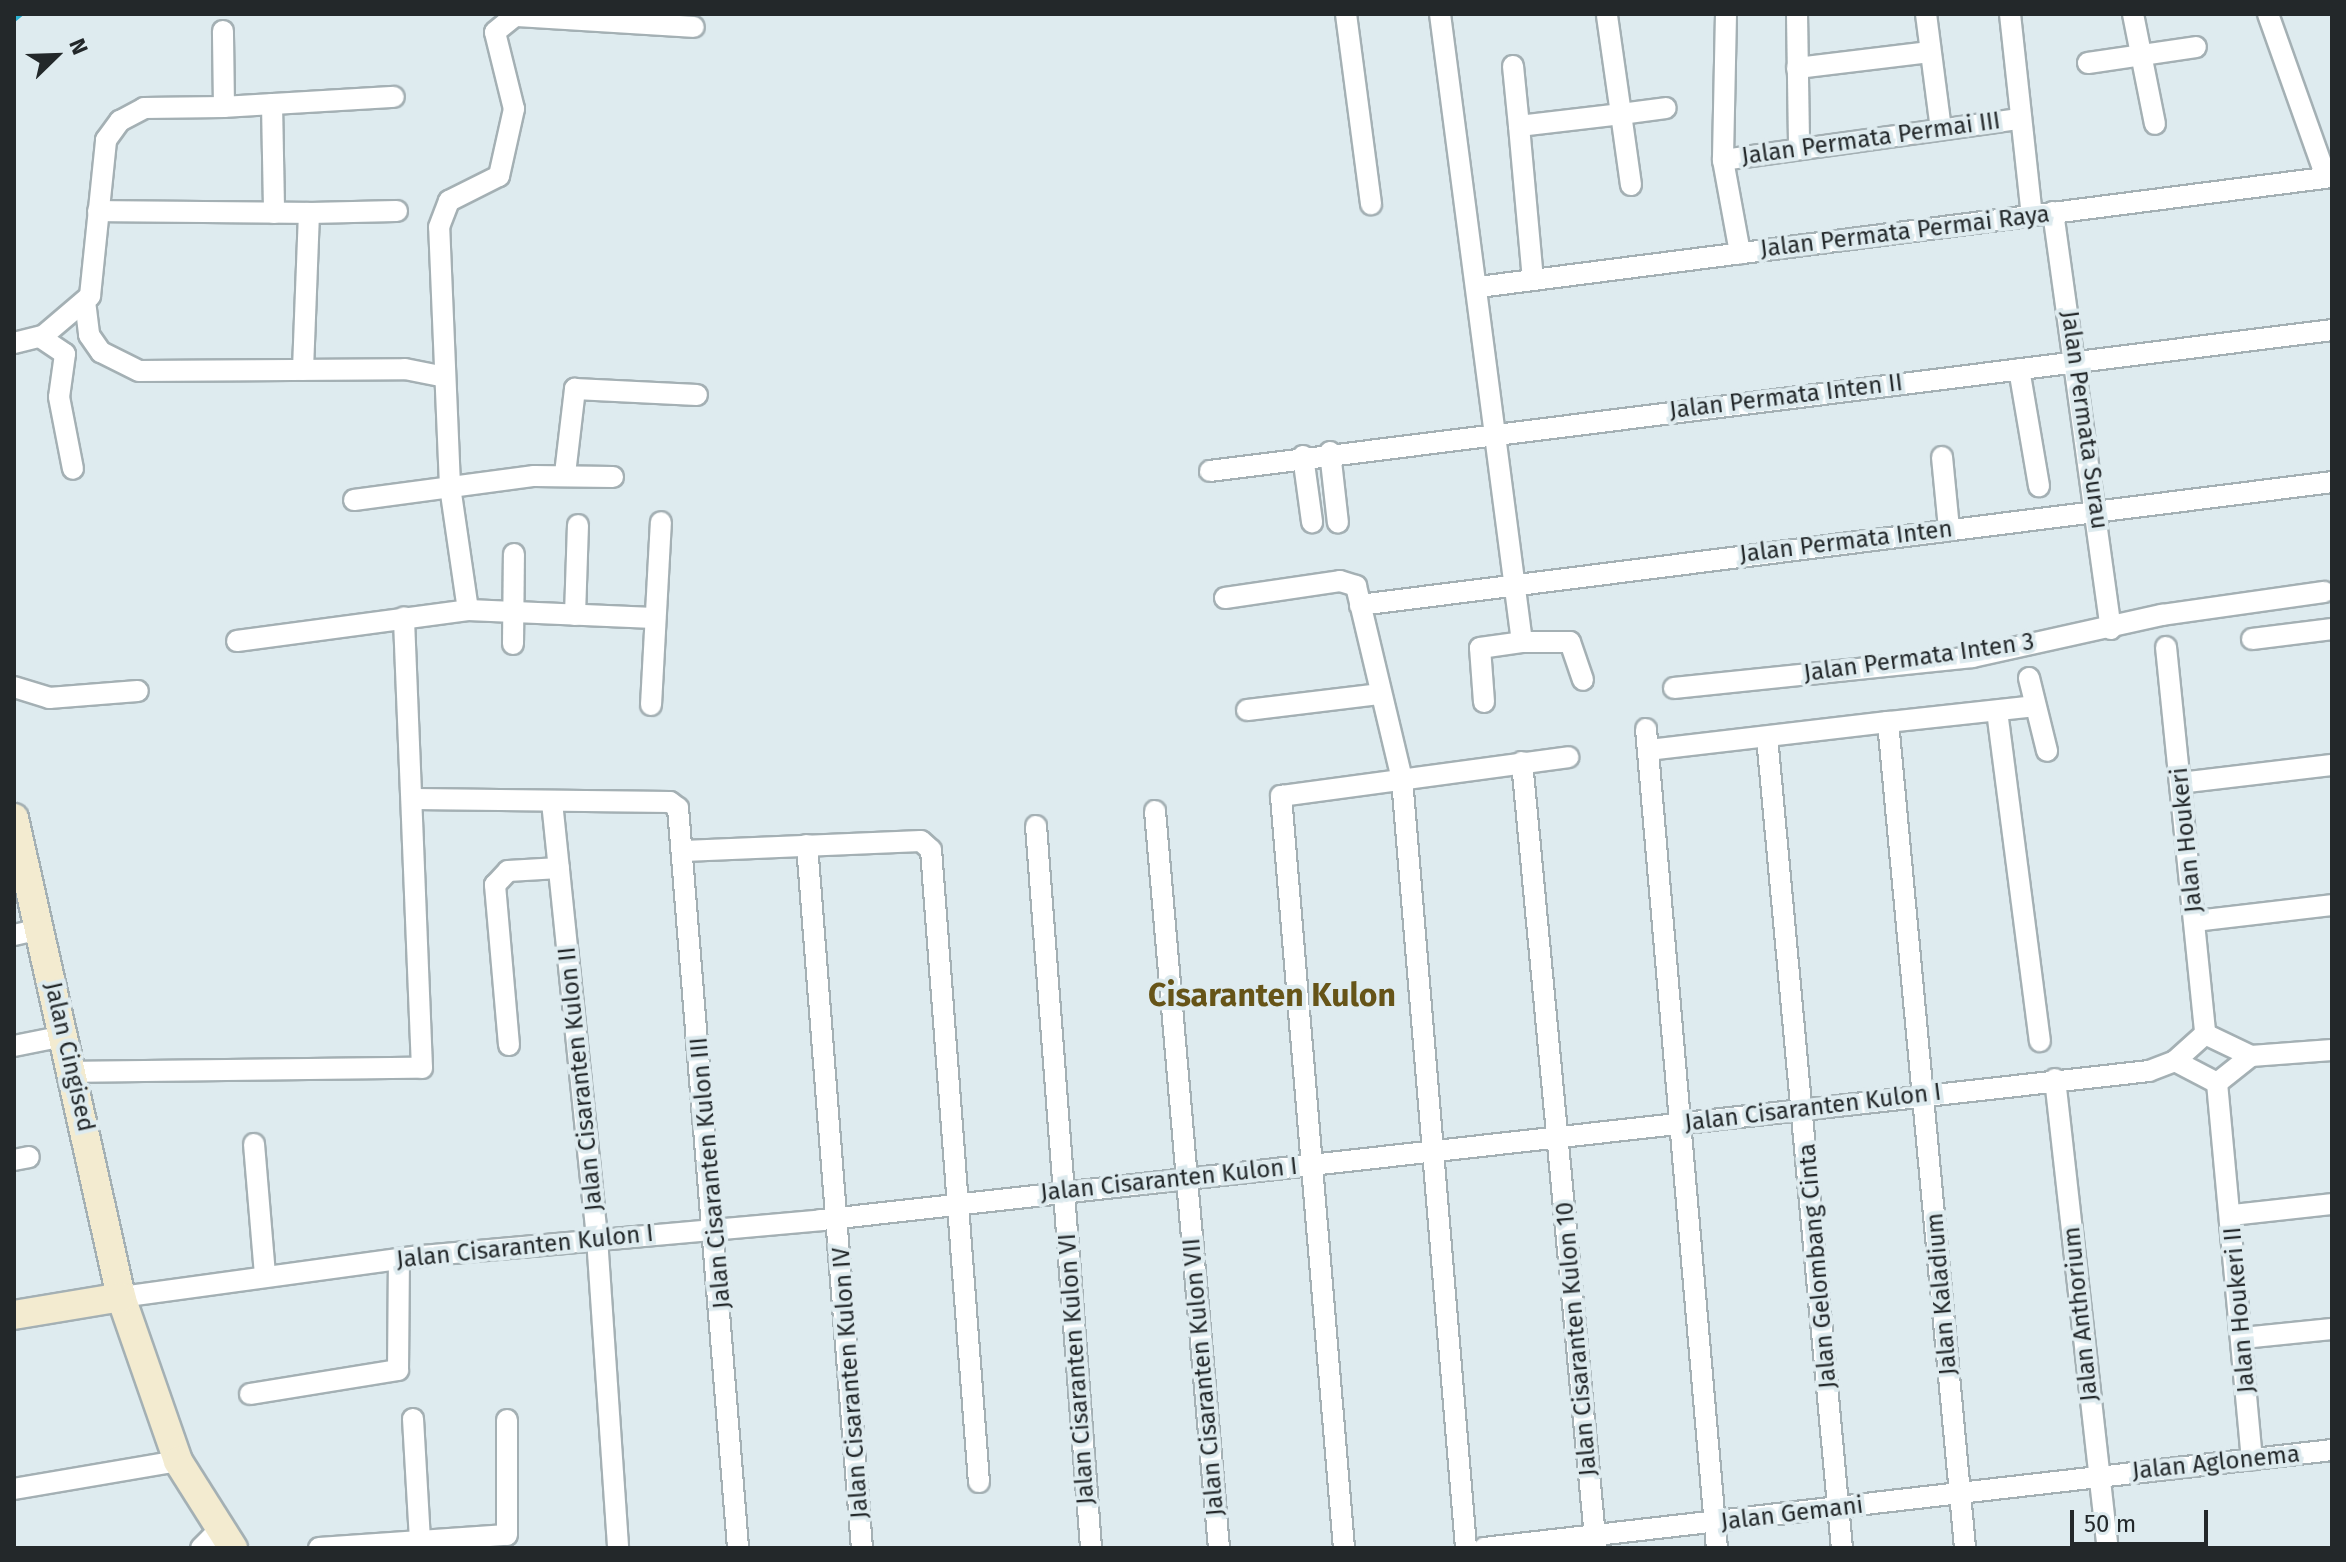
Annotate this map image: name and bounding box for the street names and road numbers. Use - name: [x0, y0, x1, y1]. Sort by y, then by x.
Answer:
- street label: Jalan Permata Permai III: [1740, 107, 2002, 171]
- street label: Jalan Permata Permai Raya: [1759, 200, 2051, 264]
- street label: Jalan Permata Surau: [2054, 309, 2114, 531]
- street label: Jalan Permata Inten II: [1668, 368, 1904, 426]
- street label: Jalan Permata Inten: [1738, 515, 1954, 569]
- street label: Jalan Permata Inten 3: [1802, 628, 2036, 688]
- street label: Jalan Houkeri: [2165, 766, 2209, 914]
- street label: Jalan Cisaranten Kulon II: [553, 945, 609, 1213]
- street label: Jalan Cingised: [38, 979, 100, 1135]
- street label: Jalan Cisaranten Kulon III: [685, 1036, 737, 1310]
- street label: Jalan Cisaranten Kulon I: [1683, 1078, 1943, 1138]
- street label: Jalan Gelombang Cinta: [1793, 1142, 1843, 1390]
- street label: Jalan Cisaranten Kulon I: [1039, 1152, 1299, 1208]
- street label: Jalan Cisaranten Kulon 10: [1551, 1201, 1603, 1477]
- street label: Jalan Kaladium: [1921, 1212, 1963, 1376]
- street label: Jalan Cisaranten Kulon I: [395, 1219, 655, 1275]
- street label: Jalan Anthorium: [2057, 1225, 2105, 1403]
- street label: Jalan Houkeri II: [2218, 1226, 2262, 1394]
- street label: Jalan Cisaranten Kulon VI: [1053, 1232, 1101, 1506]
- street label: Jalan Cisaranten Kulon VII: [1178, 1237, 1230, 1517]
- street label: Jalan Cisaranten Kulon IV: [827, 1246, 875, 1520]
- street label: Jalan Aglonema: [2131, 1440, 2301, 1486]
- street label: Jalan Gemani: [1719, 1491, 1865, 1537]

